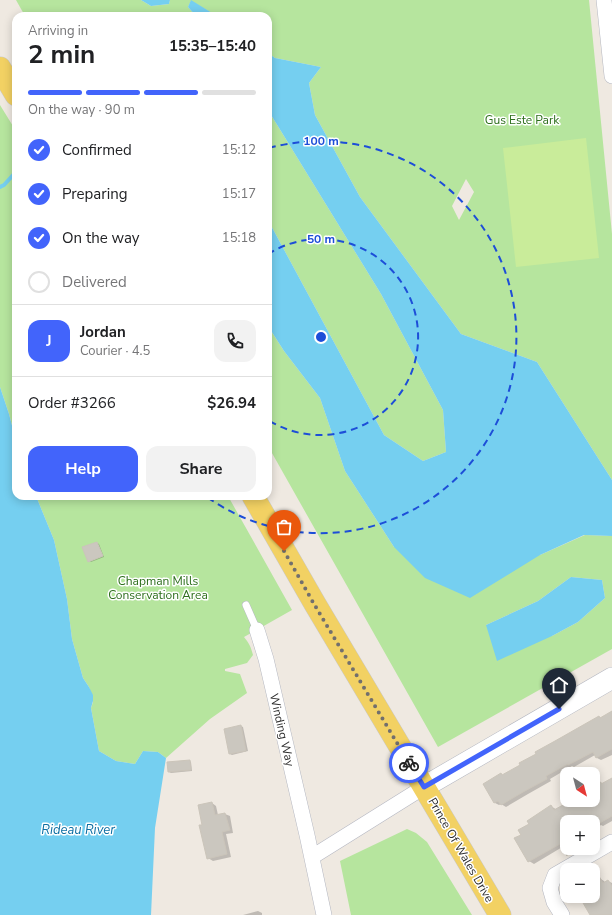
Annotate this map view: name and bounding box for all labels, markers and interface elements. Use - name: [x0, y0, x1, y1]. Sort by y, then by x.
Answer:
- text: Arriving in: [28, 22, 88, 40]
- text: 15:35–15:40: [169, 36, 256, 56]
- text: 2 min: [28, 37, 95, 72]
- text: On the way · 90 m: [28, 101, 135, 119]
- park label: Gus Este Park: [485, 112, 560, 128]
- text: 100 m: [303, 133, 339, 149]
- icon: check: [28, 139, 50, 161]
- text: Confirmed: [62, 140, 132, 160]
- text: 15:12: [222, 141, 256, 159]
- icon: check: [28, 183, 50, 205]
- text: Preparing: [62, 184, 127, 204]
- text: 15:17: [222, 185, 256, 203]
- icon: check: [28, 227, 50, 249]
- text: On the way: [62, 228, 140, 248]
- text: 15:18: [222, 229, 256, 247]
- text: 50 m: [307, 231, 335, 247]
- text: Delivered: [62, 272, 127, 292]
- button: phone: [214, 320, 256, 362]
- text: Jordan: [80, 322, 126, 342]
- centre of rings: [314, 330, 328, 344]
- text: J: [46, 331, 52, 351]
- text: Courier · 4.5: [80, 342, 150, 360]
- text: Order #3266: [28, 393, 116, 413]
- text: $26.94: [207, 393, 256, 413]
- button: Help: [28, 446, 138, 492]
- button: Share: [146, 446, 256, 492]
- pin: [267, 510, 301, 551]
- icon: bag: [273, 516, 295, 538]
- park label: Chapman Mills Conservation Area: [108, 573, 208, 603]
- pin: [542, 668, 576, 709]
- icon: home: [548, 674, 570, 696]
- street label: Winding Way: [266, 692, 298, 769]
- courier: [389, 743, 429, 783]
- icon: bike: [398, 752, 420, 774]
- north arrow: [560, 767, 600, 807]
- map controls: [560, 767, 600, 903]
- street label: Prince Of Wales Drive: [424, 795, 498, 905]
- button: +: [560, 815, 600, 855]
- water label: Rideau River: [41, 821, 115, 839]
- button: −: [560, 863, 600, 903]

